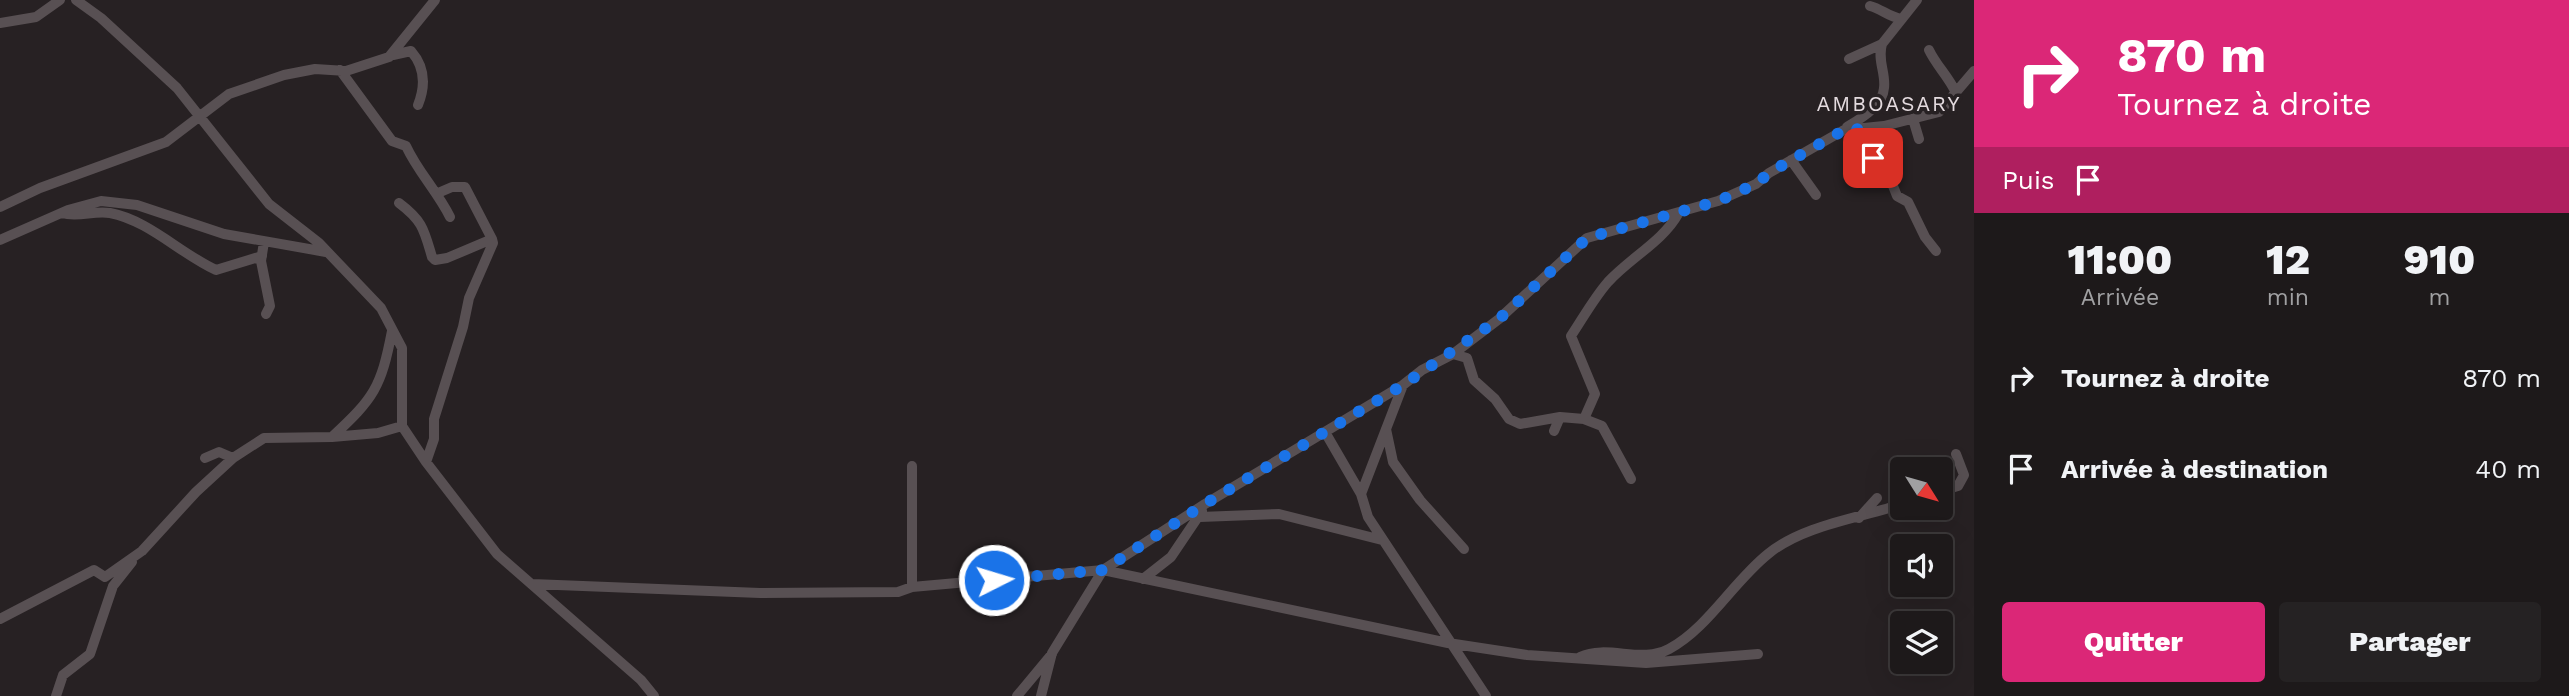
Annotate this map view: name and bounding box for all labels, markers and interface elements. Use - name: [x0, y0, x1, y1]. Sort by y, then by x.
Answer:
- text: 870 m: [2117, 26, 2266, 84]
- icon: right: [2002, 28, 2093, 119]
- text: Tournez à droite: [2117, 85, 2372, 123]
- district label: AMBOASARY: [1816, 91, 1962, 116]
- pin: [1843, 128, 1903, 188]
- icon: arrive: [1854, 139, 1892, 177]
- icon: arrive: [2069, 161, 2107, 199]
- text: Puis: [2002, 165, 2055, 195]
- text: 11:00: [2068, 235, 2172, 284]
- text: 12: [2266, 235, 2310, 284]
- text: 910: [2404, 235, 2475, 284]
- text: Arrivée: [2081, 284, 2159, 311]
- text: min: [2267, 284, 2309, 311]
- text: m: [2429, 284, 2450, 311]
- icon: right: [2002, 359, 2040, 397]
- text: Tournez à droite: [2061, 363, 2270, 393]
- text: 870 m: [2462, 363, 2541, 393]
- icon: arrive: [2002, 450, 2040, 488]
- text: Arrivée à destination: [2061, 454, 2328, 484]
- text: 40 m: [2475, 454, 2541, 484]
- north arrow: [1890, 457, 1953, 520]
- map controls: [1890, 457, 1953, 674]
- button: sound: [1890, 534, 1953, 597]
- position arrow: [957, 543, 1031, 617]
- button: Quitter: [2002, 602, 2265, 682]
- button: Partager: [2279, 602, 2541, 682]
- button: layers: [1890, 611, 1953, 674]

